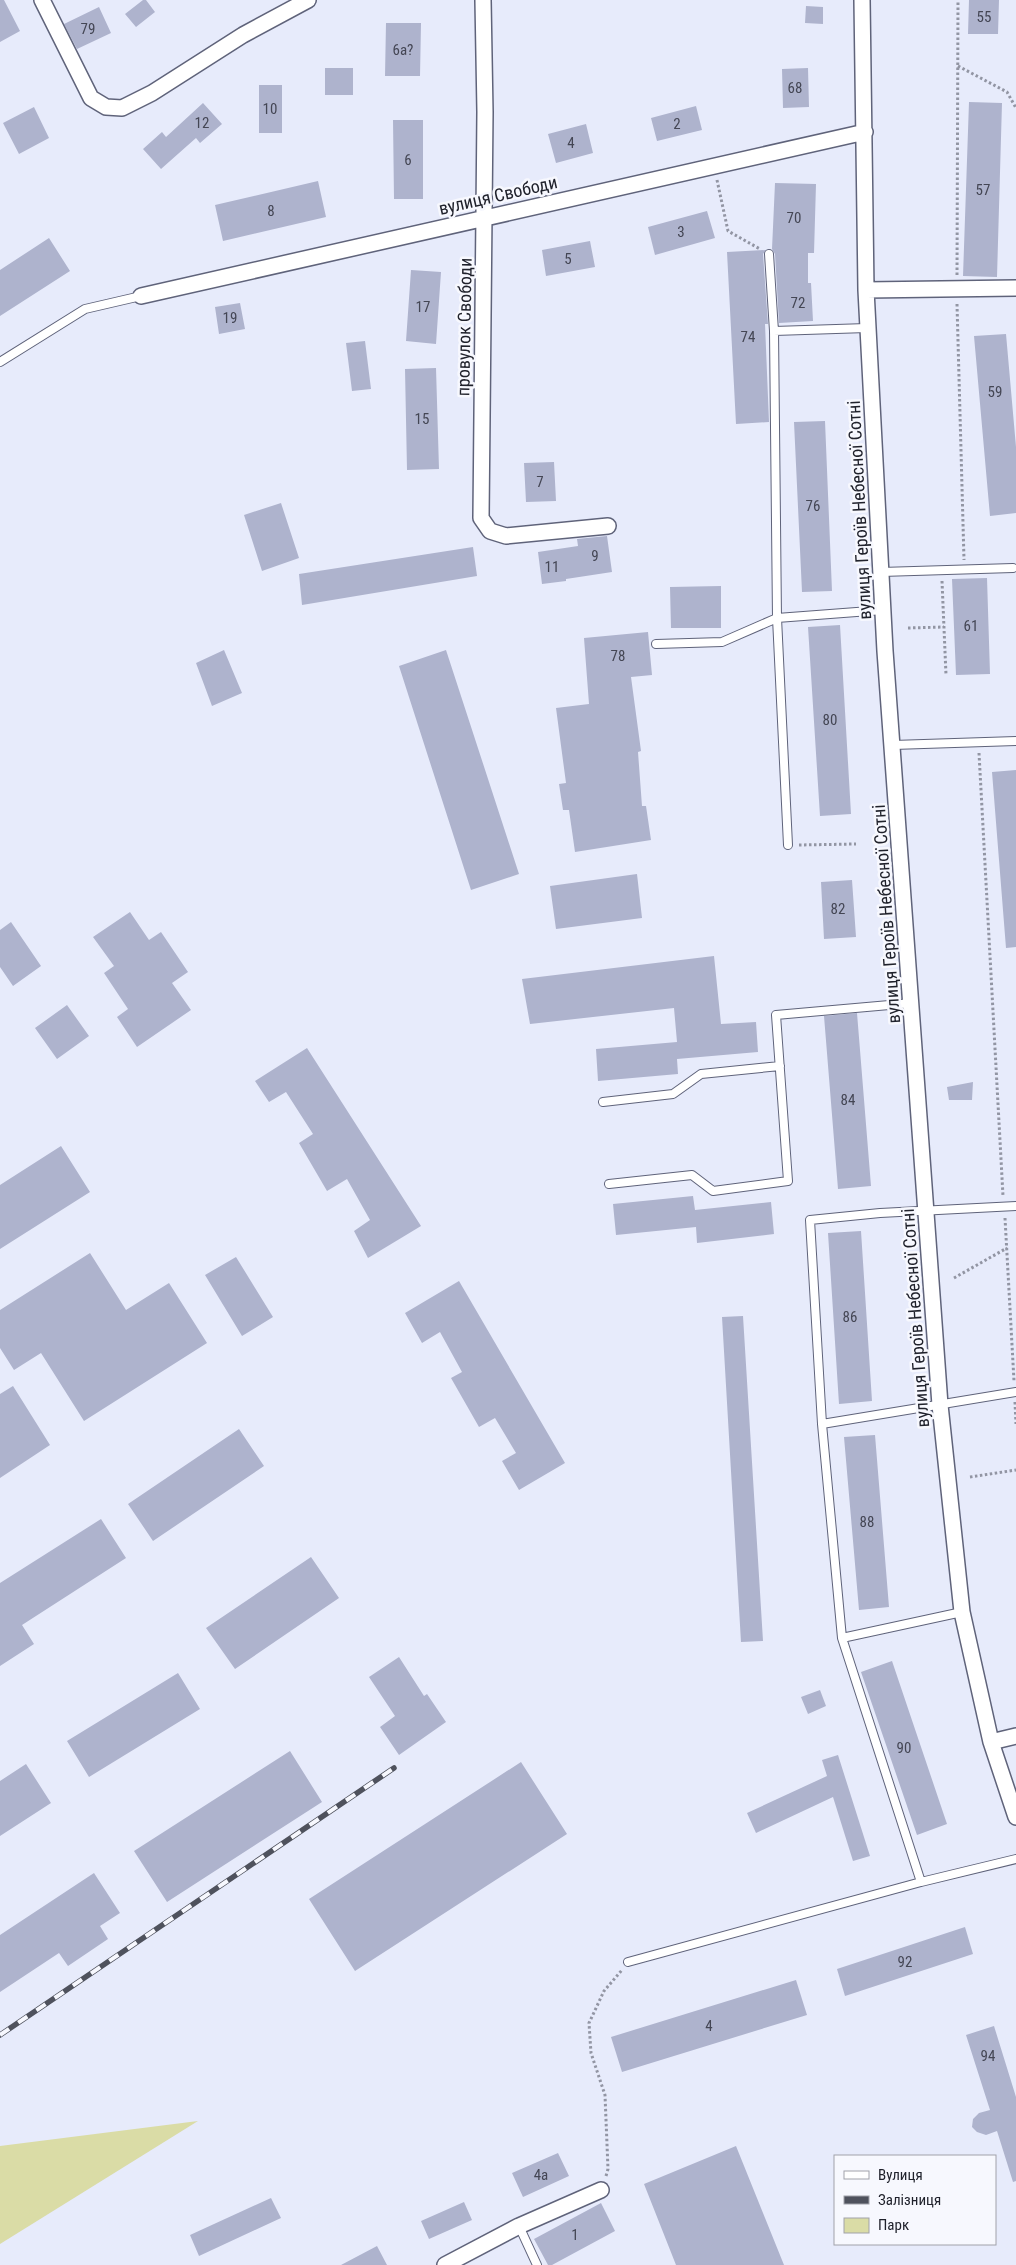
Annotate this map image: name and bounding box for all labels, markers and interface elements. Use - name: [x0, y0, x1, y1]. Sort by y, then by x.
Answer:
- house number: 55: [977, 8, 991, 26]
- house number: 79: [81, 20, 95, 38]
- house number: 6a?: [393, 41, 413, 59]
- house number: 68: [788, 79, 802, 97]
- house number: 10: [263, 100, 277, 118]
- house number: 12: [195, 114, 209, 132]
- house number: 2: [673, 115, 681, 133]
- house number: 4: [567, 134, 575, 152]
- house number: 6: [404, 151, 412, 169]
- street label: вулиця Свободи: [437, 171, 559, 219]
- house number: 57: [976, 181, 990, 199]
- house number: 8: [267, 202, 275, 220]
- house number: 70: [787, 209, 801, 227]
- house number: 3: [677, 223, 685, 241]
- house number: 5: [564, 250, 572, 268]
- street label: провулок Свободи: [452, 258, 476, 396]
- house number: 72: [791, 294, 805, 312]
- house number: 17: [416, 298, 430, 316]
- house number: 19: [223, 309, 237, 327]
- house number: 74: [741, 328, 755, 346]
- house number: 59: [988, 383, 1002, 401]
- street label: вулиця Героїв Небесної Сотні: [843, 400, 875, 620]
- house number: 15: [415, 410, 429, 428]
- house number: 7: [536, 473, 544, 491]
- house number: 76: [806, 497, 820, 515]
- house number: 9: [591, 547, 599, 565]
- house number: 11: [545, 558, 559, 576]
- house number: 61: [964, 617, 978, 635]
- house number: 78: [611, 647, 625, 665]
- house number: 80: [823, 711, 837, 729]
- street label: вулиця Героїв Небесної Сотні: [868, 804, 904, 1024]
- house number: 82: [831, 900, 845, 918]
- house number: 84: [841, 1091, 855, 1109]
- street label: вулиця Героїв Небесної Сотні: [897, 1208, 933, 1428]
- house number: 86: [843, 1308, 857, 1326]
- house number: 88: [860, 1513, 874, 1531]
- house number: 90: [897, 1739, 911, 1757]
- house number: 92: [898, 1953, 912, 1971]
- house number: 4: [705, 2017, 713, 2035]
- house number: 94: [981, 2047, 995, 2065]
- legend: [834, 2155, 996, 2245]
- house number: 4а: [534, 2166, 548, 2184]
- text: Вулиця: [878, 2166, 923, 2184]
- text: Залізниця: [878, 2191, 941, 2209]
- text: Парк: [878, 2216, 909, 2234]
- house number: 1: [571, 2226, 579, 2244]

